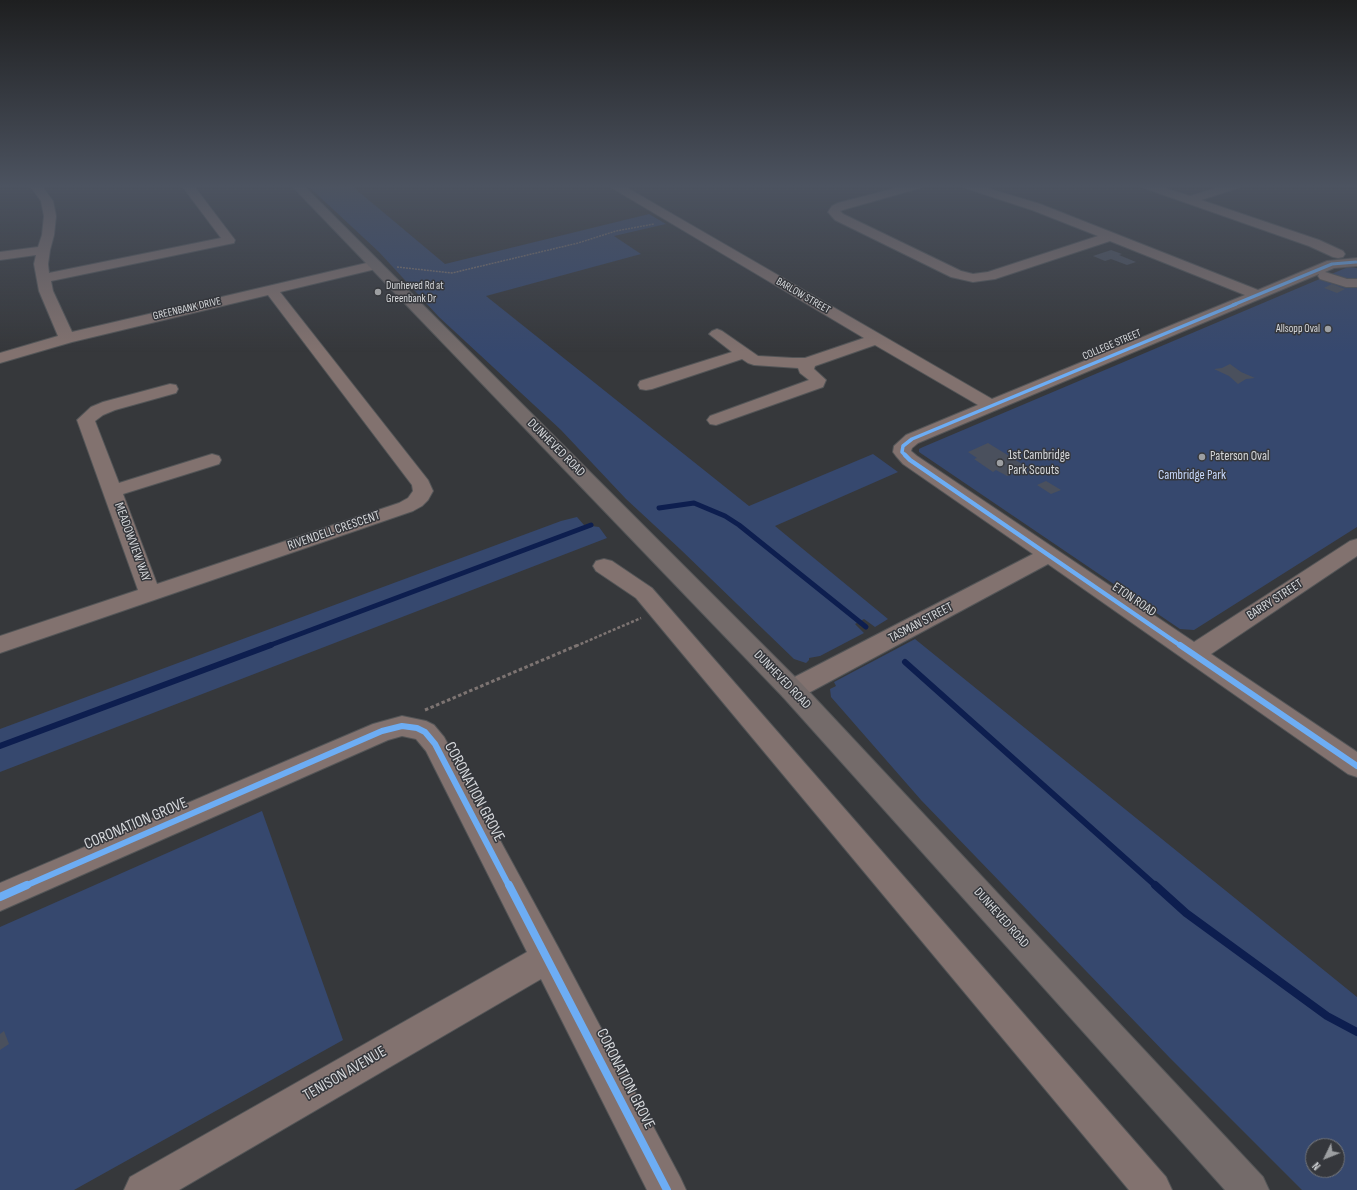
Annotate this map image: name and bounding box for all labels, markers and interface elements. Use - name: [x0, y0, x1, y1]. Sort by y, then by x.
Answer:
- street label: BARLOW STREET: [773, 275, 833, 317]
- place label: Dunheved Rd at Greenbank Dr: [386, 279, 444, 305]
- marker: Dunheved Rd at Greenbank Dr: [373, 287, 383, 297]
- street label: GREENBANK DRIVE: [152, 295, 222, 323]
- place label: Allsopp Oval: [1276, 322, 1320, 336]
- marker: Allsopp Oval: [1323, 324, 1333, 334]
- street label: COLLEGE STREET: [1081, 327, 1143, 363]
- street label: DUNHEVED ROAD: [524, 416, 588, 480]
- place label: 1st Cambridge Park Scouts: [1008, 448, 1070, 479]
- place label: Paterson Oval: [1210, 449, 1269, 465]
- marker: Paterson Oval: [1197, 452, 1207, 462]
- marker: 1st Cambridge Park Scouts: [995, 458, 1005, 468]
- park label: Cambridge Park: [1158, 468, 1226, 484]
- street label: MEADOWVIEW WAY: [111, 500, 153, 584]
- street label: RIVENDELL CRESCENT: [286, 508, 382, 554]
- street label: BARRY STREET: [1244, 576, 1306, 624]
- street label: ETON ROAD: [1109, 580, 1159, 620]
- street label: TASMAN STREET: [886, 600, 956, 646]
- street label: DUNHEVED ROAD: [750, 647, 814, 713]
- street label: CORONATION GROVE: [440, 739, 508, 845]
- street label: CORONATION GROVE: [82, 794, 190, 854]
- street label: DUNHEVED ROAD: [970, 885, 1032, 951]
- street label: CORONATION GROVE: [591, 1026, 659, 1132]
- street label: TENISON AVENUE: [300, 1043, 390, 1105]
- north arrow: [1305, 1138, 1345, 1178]
- text: N: [1310, 1159, 1323, 1172]

